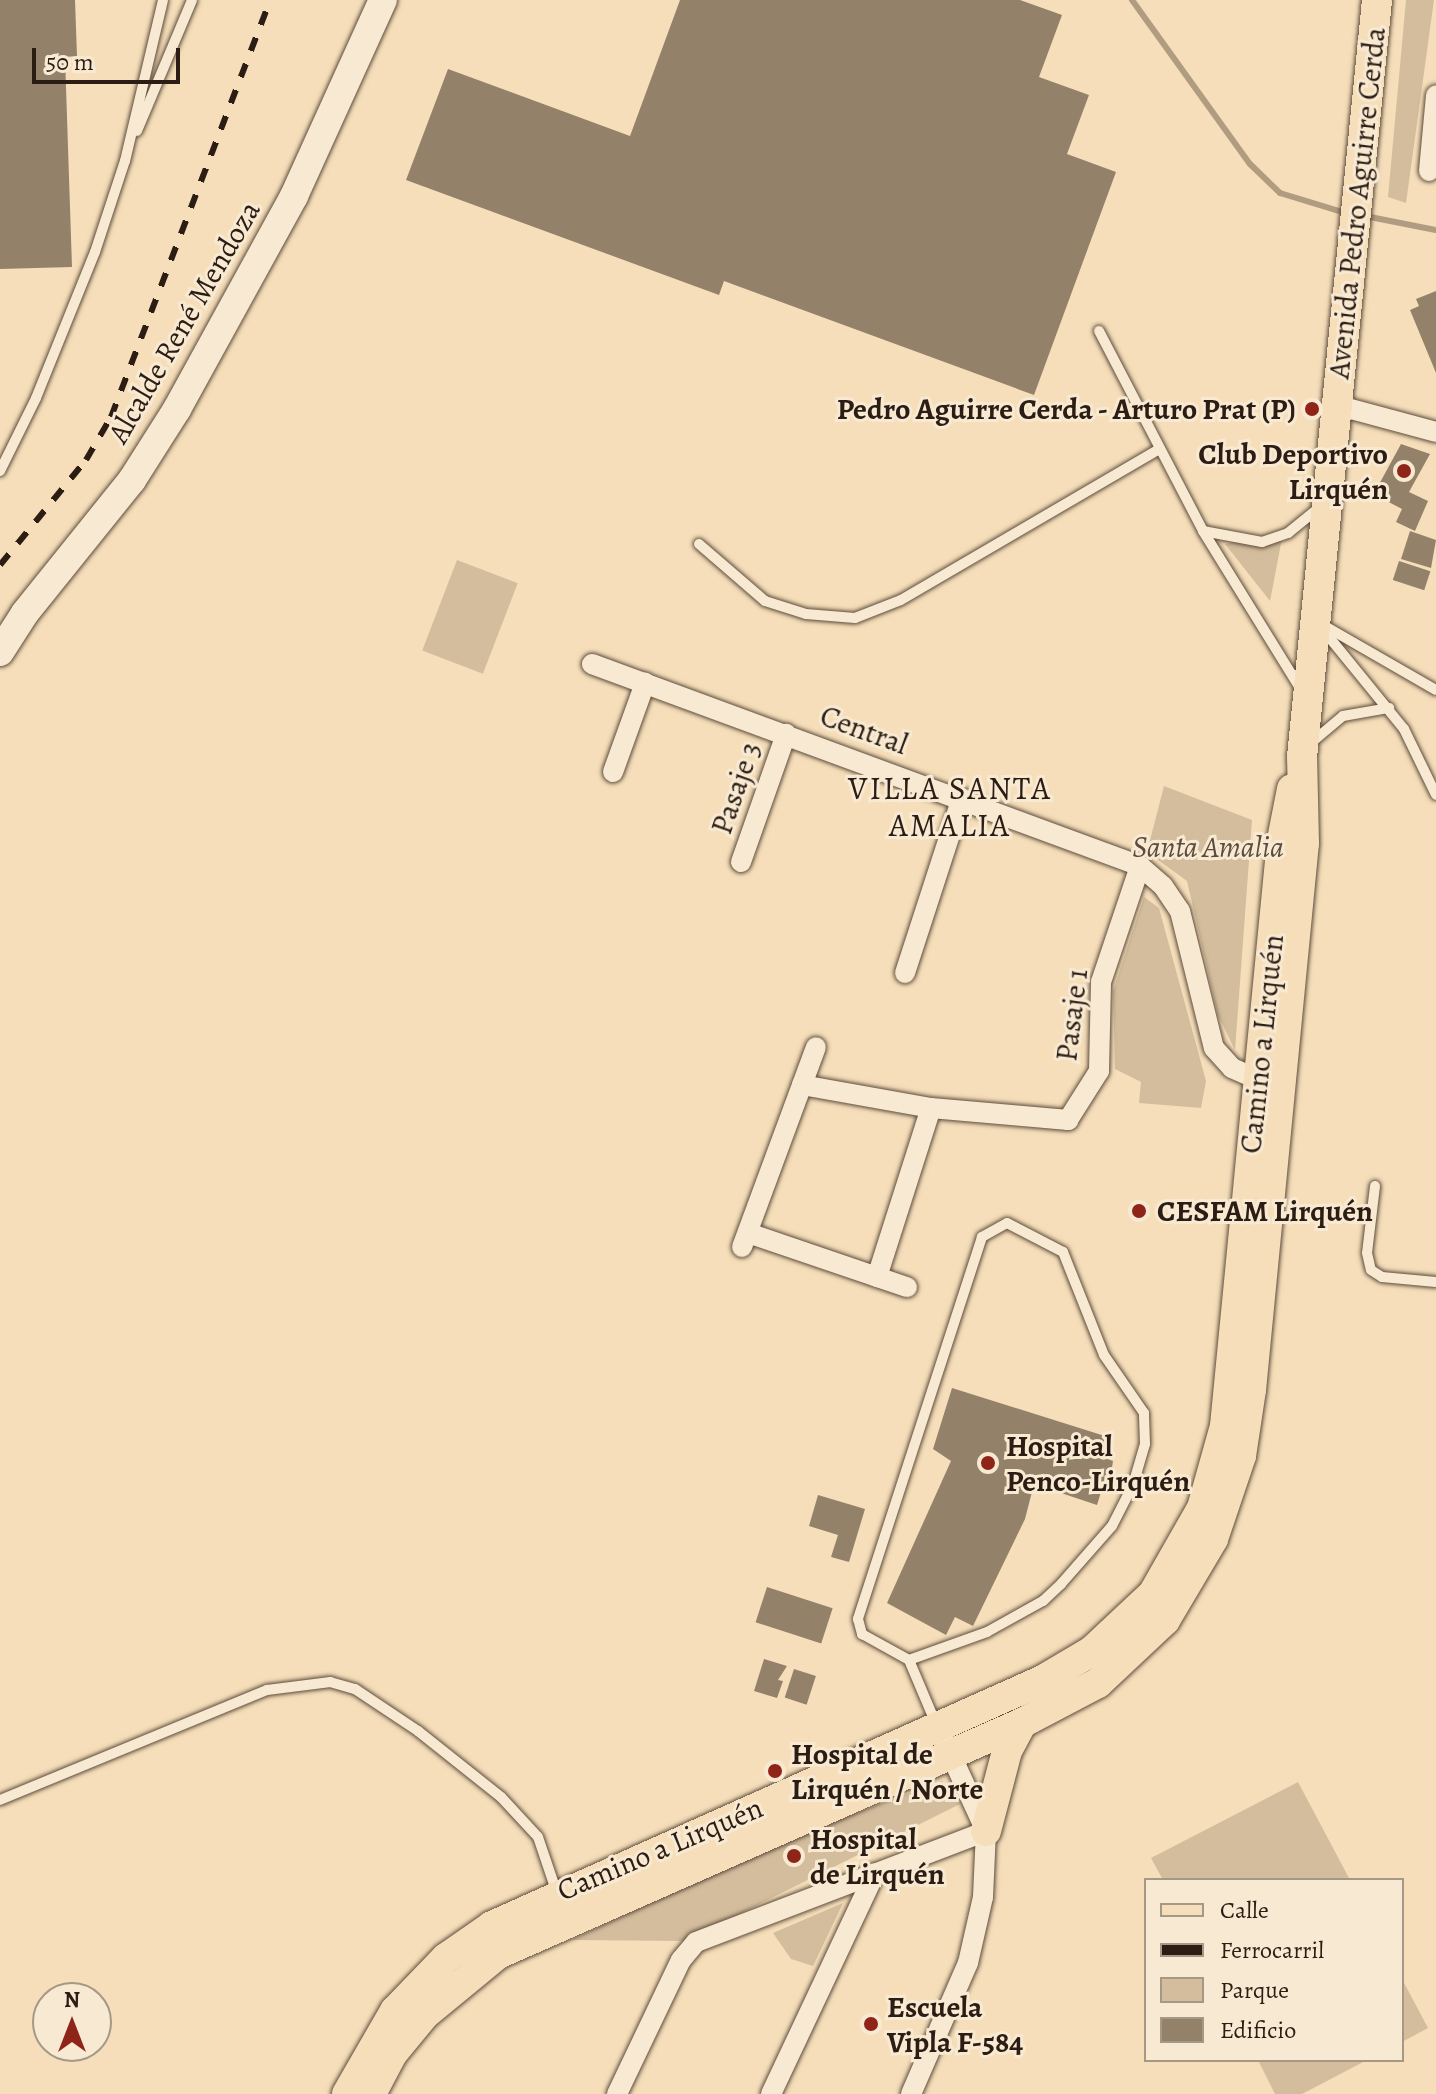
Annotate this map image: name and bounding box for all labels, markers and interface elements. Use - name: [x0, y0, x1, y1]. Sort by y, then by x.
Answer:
- street label: Avenida Pedro Aguirre Cerda: [1321, 26, 1393, 380]
- scale bar: [36, 32, 184, 82]
- text: 50 m: [46, 46, 94, 78]
- street label: Alcalde René Mendoza: [100, 195, 268, 449]
- place label: Pedro Aguirre Cerda - Arturo Prat (P): [836, 391, 1296, 427]
- marker: Pedro Aguirre Cerda - Arturo Prat (P): [1303, 400, 1321, 418]
- place label: Club Deportivo Lirquén: [1198, 436, 1388, 506]
- marker: Club Deportivo Lirquén: [1395, 462, 1413, 480]
- street label: Central: [815, 698, 913, 762]
- street label: Pasaje 3: [703, 737, 769, 839]
- district label: VILLA SANTA AMALIA: [848, 770, 1052, 845]
- park label: Santa Amalia: [1132, 829, 1284, 865]
- street label: Camino a Lirquén: [1233, 933, 1291, 1155]
- street label: Pasaje 1: [1048, 967, 1096, 1063]
- place label: CESFAM Lirquén: [1157, 1193, 1373, 1229]
- marker: CESFAM Lirquén: [1128, 1200, 1150, 1222]
- place label: Hospital Penco-Lirquén: [1006, 1428, 1190, 1498]
- marker: Hospital Penco-Lirquén: [977, 1452, 999, 1474]
- place label: Hospital de Lirquén / Norte: [791, 1736, 983, 1806]
- marker: Hospital de Lirquén / Norte: [766, 1762, 784, 1780]
- street label: Camino a Lirquén: [552, 1789, 768, 1909]
- place label: Hospital de Lirquén: [810, 1821, 944, 1892]
- marker: Hospital de Lirquén: [785, 1847, 803, 1865]
- legend: [1144, 1878, 1404, 2062]
- text: Calle: [1220, 1894, 1269, 1926]
- text: Ferrocarril: [1220, 1934, 1324, 1966]
- text: Parque: [1220, 1974, 1289, 2006]
- north arrow: [32, 1982, 112, 2062]
- text: N: [64, 1985, 80, 2015]
- place label: Escuela Vipla F-584: [887, 1989, 1023, 2060]
- text: Edificio: [1220, 2014, 1296, 2046]
- marker: Escuela Vipla F-584: [862, 2015, 880, 2033]

